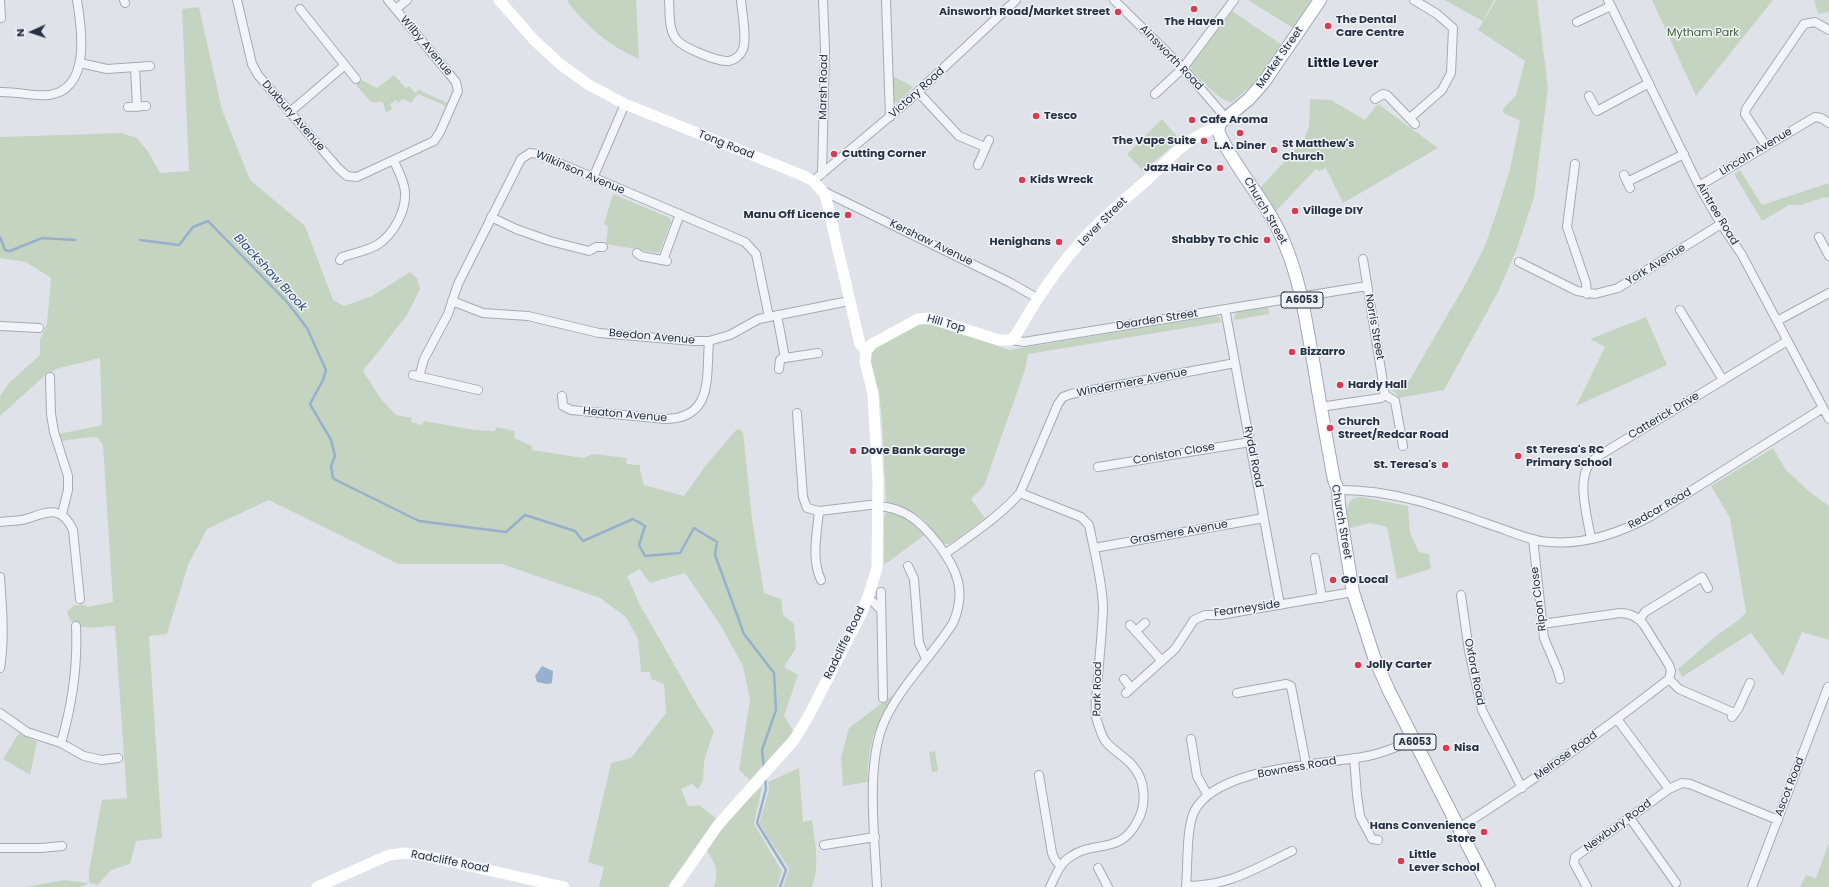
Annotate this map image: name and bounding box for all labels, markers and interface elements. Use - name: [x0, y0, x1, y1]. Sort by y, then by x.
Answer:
- marker: The Haven: [1189, 4, 1199, 14]
- place label: Ainsworth Road/Market Street: [939, 5, 1110, 19]
- marker: Ainsworth Road/Market Street: [1113, 7, 1123, 17]
- north arrow: [12, 12, 52, 52]
- street label: Wilby Avenue: [397, 13, 455, 79]
- place label: The Dental Care Centre: [1336, 13, 1404, 39]
- place label: The Haven: [1164, 15, 1224, 29]
- marker: The Dental Care Centre: [1323, 21, 1333, 31]
- street label: Ainsworth Road: [1137, 23, 1205, 93]
- street label: Market Street: [1254, 24, 1306, 92]
- park label: Mytham Park: [1667, 26, 1739, 40]
- text: N: [12, 28, 28, 37]
- street label: Marsh Road: [817, 54, 831, 120]
- district label: Little Lever: [1307, 56, 1379, 72]
- street label: Victory Road: [887, 65, 947, 121]
- street label: Duxbury Avenue: [259, 78, 327, 154]
- place label: Tesco: [1044, 109, 1077, 123]
- marker: Tesco: [1031, 111, 1041, 121]
- place label: Cafe Aroma: [1200, 113, 1268, 127]
- marker: Cafe Aroma: [1187, 115, 1197, 125]
- street label: Lincoln Avenue: [1717, 125, 1795, 179]
- street label: Tong Road: [696, 128, 756, 162]
- marker: L.A. Diner: [1235, 128, 1245, 138]
- place label: The Vape Suite: [1112, 134, 1196, 148]
- marker: The Vape Suite: [1199, 136, 1209, 146]
- place label: St Matthew's Church: [1282, 137, 1354, 163]
- place label: L.A. Diner: [1214, 139, 1266, 153]
- marker: St Matthew's Church: [1269, 145, 1279, 155]
- place label: Cutting Corner: [842, 147, 926, 161]
- street label: Wilkinson Avenue: [533, 148, 627, 198]
- marker: Cutting Corner: [829, 149, 839, 159]
- place label: Jazz Hair Co: [1144, 161, 1212, 175]
- marker: Jazz Hair Co: [1215, 163, 1225, 173]
- place label: Kids Wreck: [1030, 173, 1093, 187]
- marker: Kids Wreck: [1017, 175, 1027, 185]
- street label: Church Street: [1240, 175, 1290, 247]
- street label: Aintree Road: [1693, 180, 1741, 248]
- street label: Lever Street: [1076, 195, 1130, 249]
- place label: Village DIY: [1303, 204, 1363, 218]
- marker: Village DIY: [1290, 206, 1300, 216]
- place label: Manu Off Licence: [744, 208, 840, 222]
- marker: Manu Off Licence: [843, 210, 853, 220]
- street label: Kershaw Avenue: [887, 217, 975, 269]
- water label: Blackshaw Brook: [230, 231, 310, 315]
- place label: Shabby To Chic: [1172, 233, 1259, 247]
- place label: Henighans: [990, 235, 1051, 249]
- marker: Shabby To Chic: [1262, 235, 1272, 245]
- marker: Henighans: [1054, 237, 1064, 247]
- street label: York Avenue: [1624, 242, 1688, 288]
- road number: A6053: [1281, 292, 1323, 308]
- street label: Norris Street: [1362, 293, 1386, 361]
- street label: Dearden Street: [1115, 307, 1199, 333]
- street label: Hill Top: [925, 312, 967, 336]
- street label: Beedon Avenue: [609, 327, 695, 347]
- place label: Bizzarro: [1300, 345, 1345, 359]
- marker: Bizzarro: [1287, 347, 1297, 357]
- street label: Windermere Avenue: [1076, 366, 1188, 400]
- place label: Hardy Hall: [1348, 378, 1407, 392]
- marker: Hardy Hall: [1335, 380, 1345, 390]
- street label: Catterick Drive: [1626, 390, 1702, 442]
- street label: Heaton Avenue: [582, 405, 668, 425]
- place label: Church Street/Redcar Road: [1338, 415, 1449, 441]
- marker: Church Street/Redcar Road: [1325, 423, 1335, 433]
- street label: Rydal Road: [1241, 425, 1265, 489]
- street label: Coniston Close: [1132, 440, 1216, 468]
- place label: St Teresa's RC Primary School: [1526, 443, 1612, 469]
- place label: Dove Bank Garage: [861, 444, 966, 458]
- marker: Dove Bank Garage: [848, 446, 858, 456]
- marker: St Teresa's RC Primary School: [1513, 451, 1523, 461]
- place label: St. Teresa's: [1373, 458, 1437, 472]
- marker: St. Teresa's: [1440, 460, 1450, 470]
- street label: Church Street: [1328, 484, 1354, 560]
- street label: Redcar Road: [1626, 486, 1694, 532]
- street label: Grasmere Avenue: [1129, 518, 1229, 548]
- street label: Ripon Close: [1529, 566, 1549, 632]
- place label: Go Local: [1341, 573, 1388, 587]
- marker: Go Local: [1328, 575, 1338, 585]
- street label: Fearneyside: [1213, 598, 1281, 620]
- street label: Radcliffe Road: [822, 604, 868, 682]
- street label: Oxford Road: [1461, 638, 1487, 706]
- place label: Jolly Carter: [1366, 658, 1432, 672]
- marker: Jolly Carter: [1353, 660, 1363, 670]
- street label: Park Road: [1091, 661, 1105, 717]
- street label: Melrose Road: [1532, 729, 1600, 783]
- road number: A6053: [1394, 734, 1436, 750]
- place label: Nisa: [1454, 741, 1479, 755]
- marker: Nisa: [1441, 743, 1451, 753]
- street label: Bowness Road: [1257, 755, 1337, 781]
- street label: Ascot Road: [1773, 756, 1807, 818]
- street label: Newbury Road: [1582, 797, 1654, 855]
- place label: Hans Convenience Store: [1370, 819, 1476, 845]
- marker: Hans Convenience Store: [1479, 827, 1489, 837]
- street label: Radcliffe Road: [410, 848, 490, 876]
- place label: Little Lever School: [1409, 848, 1480, 874]
- marker: Little Lever School: [1396, 856, 1406, 866]

